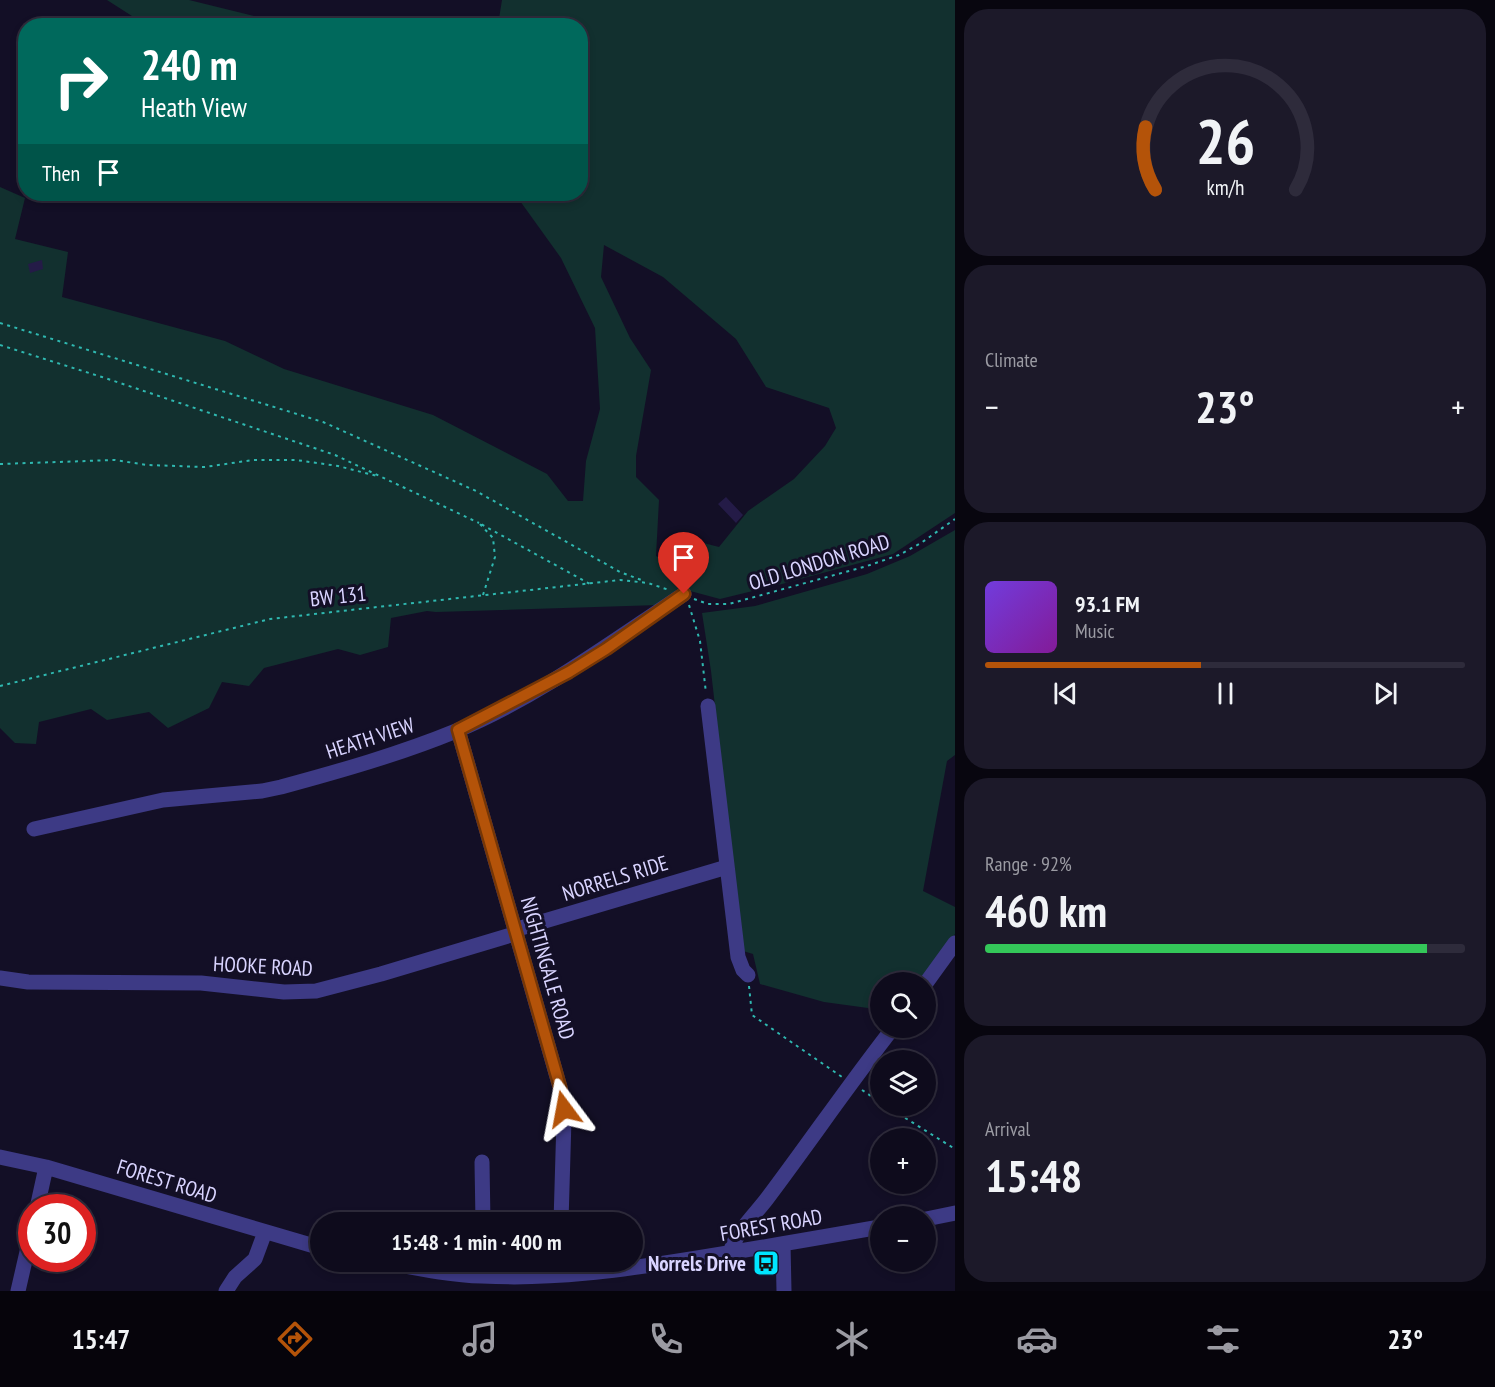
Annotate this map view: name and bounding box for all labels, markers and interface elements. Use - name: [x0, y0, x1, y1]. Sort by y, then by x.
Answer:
- text: 240 m: [141, 37, 238, 92]
- icon: right: [42, 42, 120, 120]
- text: Heath View: [141, 90, 247, 124]
- text: 26: [1195, 100, 1255, 181]
- icon: arrive: [92, 156, 125, 189]
- text: Then: [42, 159, 80, 187]
- text: km/h: [1206, 173, 1244, 201]
- text: Climate: [985, 347, 1038, 373]
- text: 23°: [1195, 377, 1255, 435]
- text: −: [985, 385, 999, 428]
- text: +: [1451, 385, 1465, 428]
- street label: OLD LONDON ROAD: [745, 528, 893, 596]
- pin: [658, 532, 709, 594]
- icon: arrive: [667, 541, 700, 574]
- street label: BW 131: [309, 580, 367, 612]
- text: 93.1 FM: [1075, 590, 1140, 618]
- text: Music: [1075, 618, 1115, 644]
- icon: previous: [1049, 677, 1082, 710]
- icon: pause: [1209, 677, 1242, 710]
- icon: next: [1369, 677, 1402, 710]
- street label: HEATH VIEW: [322, 711, 418, 765]
- street label: NORRELS RIDE: [559, 849, 671, 907]
- text: Range · 92%: [985, 851, 1072, 877]
- text: 460 km: [985, 881, 1107, 939]
- street label: NIGHTINGALE ROAD: [515, 893, 581, 1043]
- street label: HOOKE ROAD: [213, 950, 313, 982]
- map controls: [870, 972, 936, 1272]
- button: search: [870, 972, 936, 1038]
- button: layers: [870, 1050, 936, 1116]
- position arrow: [532, 1077, 596, 1141]
- text: Arrival: [985, 1116, 1030, 1142]
- button: +: [870, 1128, 936, 1194]
- text: 15:48: [985, 1146, 1082, 1204]
- street label: FOREST ROAD: [114, 1153, 220, 1209]
- speed limit sign: 30: [18, 1194, 96, 1272]
- street label: FOREST ROAD: [718, 1203, 824, 1247]
- button: −: [870, 1206, 936, 1272]
- text: 15:48 · 1 min · 400 m: [391, 1228, 562, 1256]
- bus stop icon: Norrels Drive: [751, 1248, 781, 1278]
- place label: Norrels Drive: [648, 1250, 746, 1277]
- icon: directions: [274, 1318, 316, 1360]
- icon: music: [459, 1318, 501, 1360]
- icon: phone: [645, 1318, 687, 1360]
- icon: climate: [831, 1318, 873, 1360]
- icon: car: [1016, 1318, 1058, 1360]
- icon: filters: [1202, 1318, 1244, 1360]
- text: 15:47: [72, 1322, 130, 1356]
- text: 23°: [1387, 1322, 1423, 1356]

